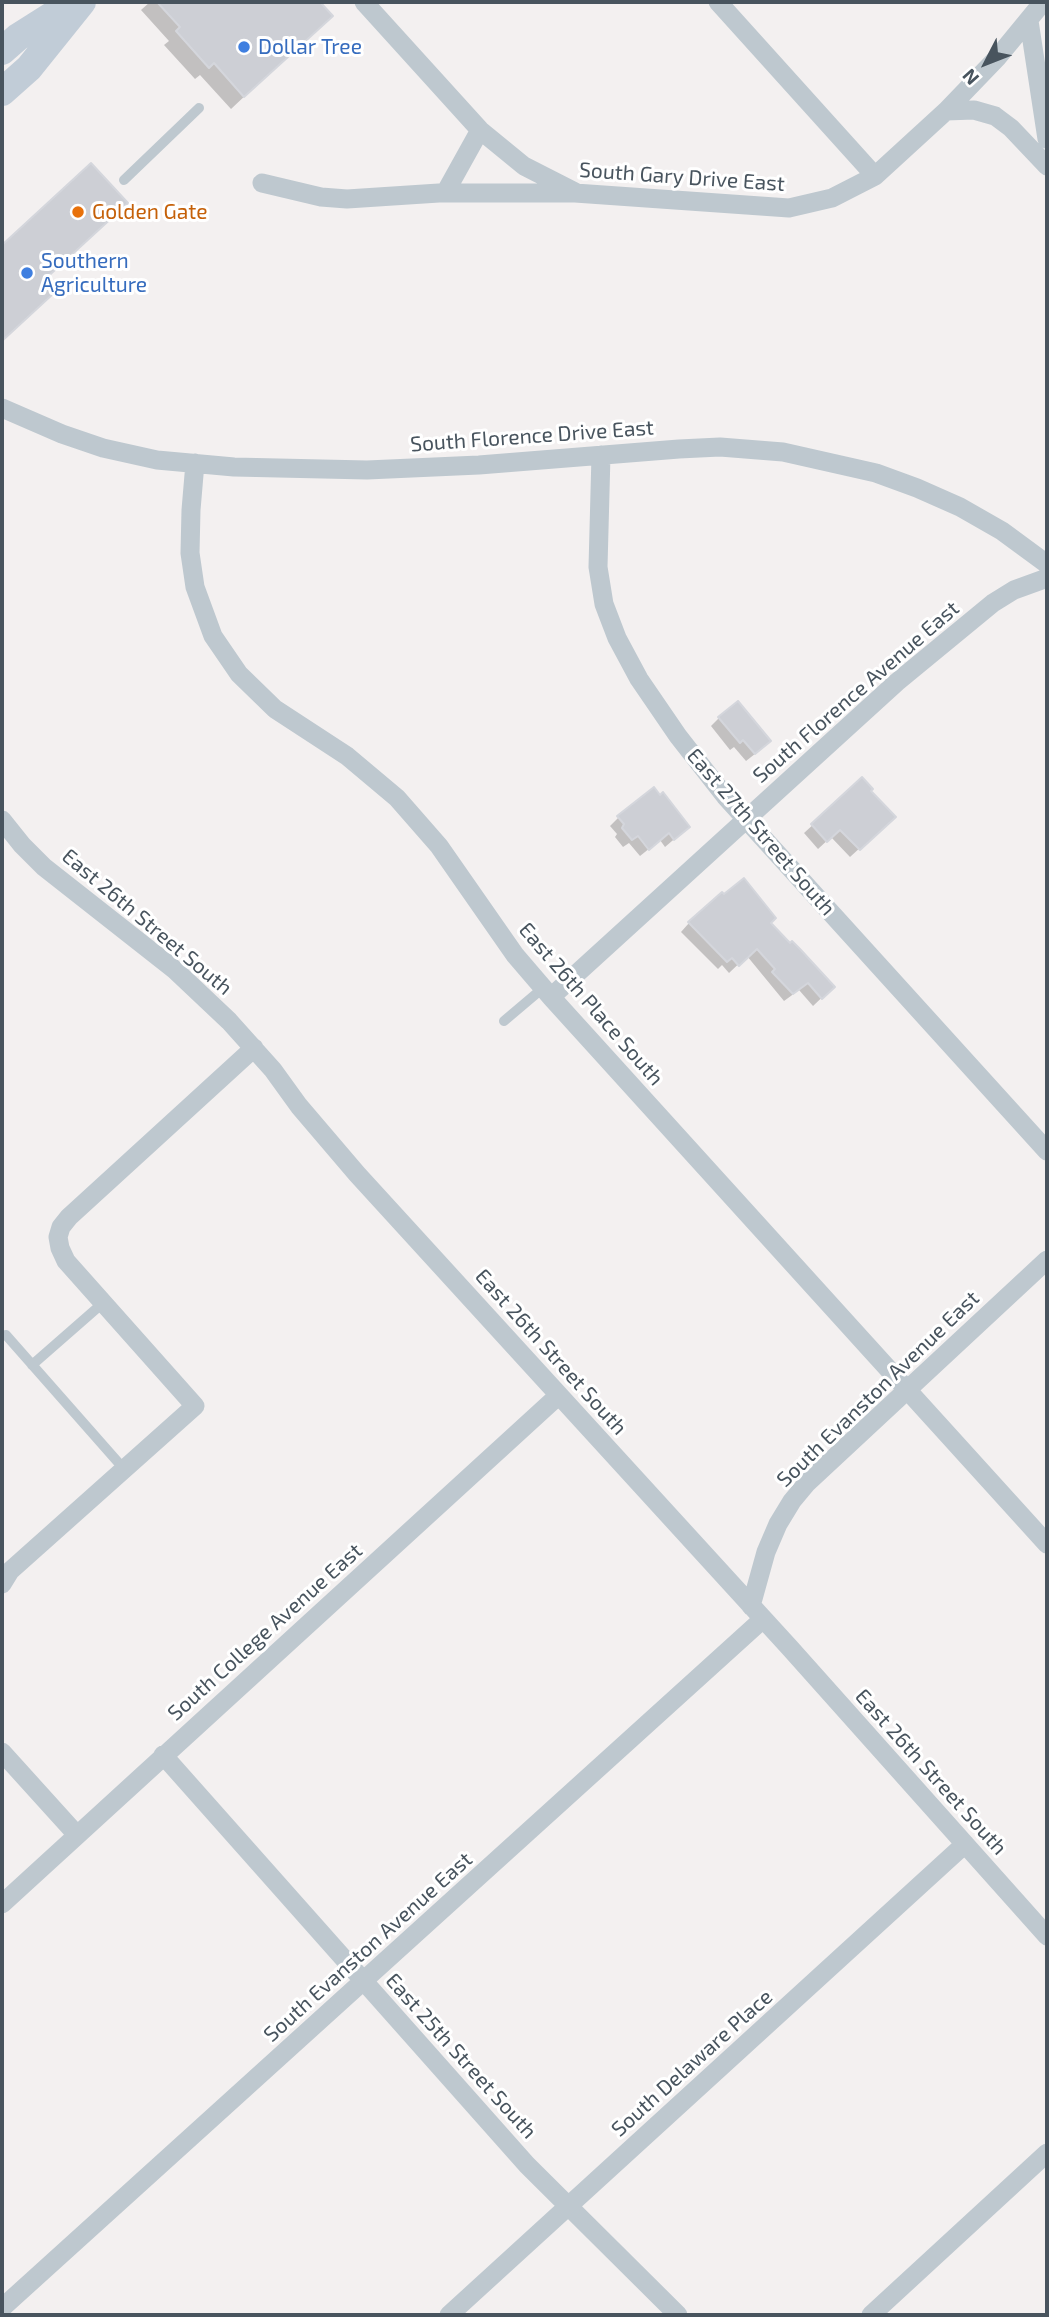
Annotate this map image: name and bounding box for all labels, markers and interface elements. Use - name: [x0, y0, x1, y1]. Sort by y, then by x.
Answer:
- north arrow: [951, 28, 1021, 98]
- place label: Dollar Tree: [258, 34, 362, 60]
- marker: Dollar Tree: [236, 39, 252, 55]
- text: N: [957, 65, 983, 90]
- street label: South Gary Drive East: [578, 157, 786, 197]
- place label: Golden Gate: [92, 199, 208, 225]
- marker: Golden Gate: [70, 204, 86, 220]
- place label: Southern Agriculture: [41, 248, 147, 298]
- marker: Southern Agriculture: [19, 265, 35, 281]
- street label: South Florence Drive East: [409, 415, 655, 457]
- street label: South Florence Avenue East: [748, 596, 964, 788]
- street label: East 27th Street South: [682, 743, 840, 921]
- street label: East 26th Street South: [57, 843, 237, 1001]
- street label: East 26th Place South: [513, 917, 669, 1091]
- street label: East 26th Street South: [470, 1264, 632, 1440]
- street label: South Evanston Avenue East: [772, 1286, 984, 1492]
- street label: South College Avenue East: [163, 1538, 367, 1726]
- street label: East 26th Street South: [850, 1684, 1012, 1860]
- street label: South Evanston Avenue East: [259, 1847, 477, 2047]
- street label: East 25th Street South: [380, 1968, 542, 2144]
- street label: South Delaware Place: [606, 1984, 778, 2142]

